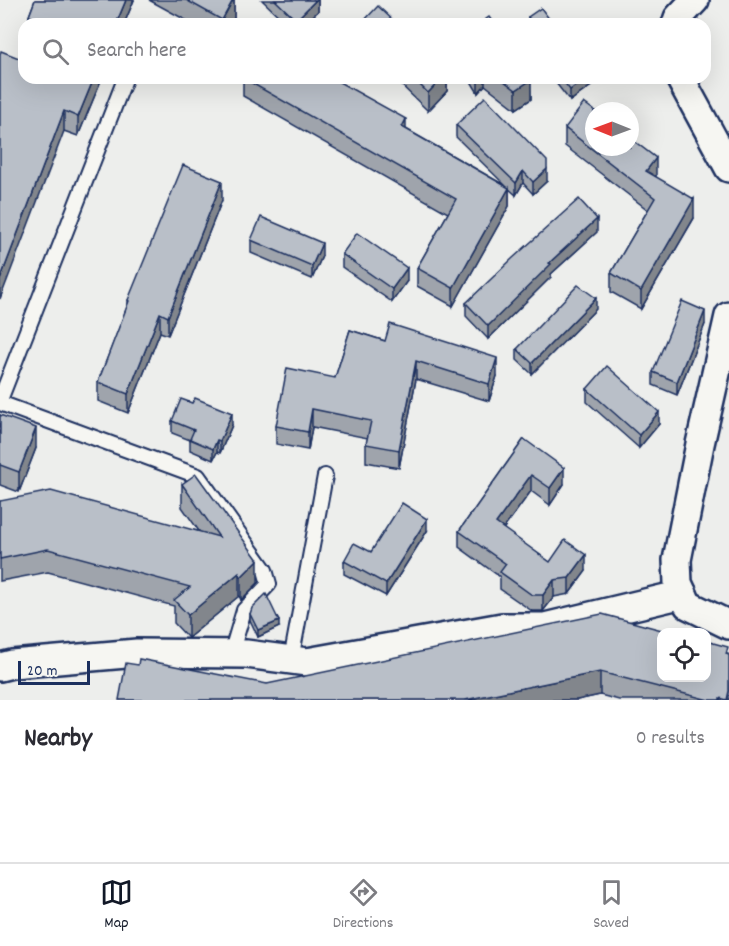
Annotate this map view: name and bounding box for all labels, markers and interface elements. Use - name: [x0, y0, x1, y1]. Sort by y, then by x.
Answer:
- search box: [18, 18, 711, 84]
- icon: search: [39, 35, 72, 68]
- text: Search here: [87, 36, 186, 67]
- north arrow: [585, 102, 639, 156]
- map controls: [657, 628, 711, 682]
- button: locate: [657, 628, 711, 682]
- scale bar: [18, 658, 90, 686]
- text: 20 m: [27, 660, 57, 683]
- text: Nearby: [24, 721, 92, 758]
- text: 0 results: [636, 725, 705, 753]
- tab: Map: [100, 876, 133, 935]
- tab: Directions: [333, 876, 393, 935]
- tab: Saved: [593, 876, 629, 935]

